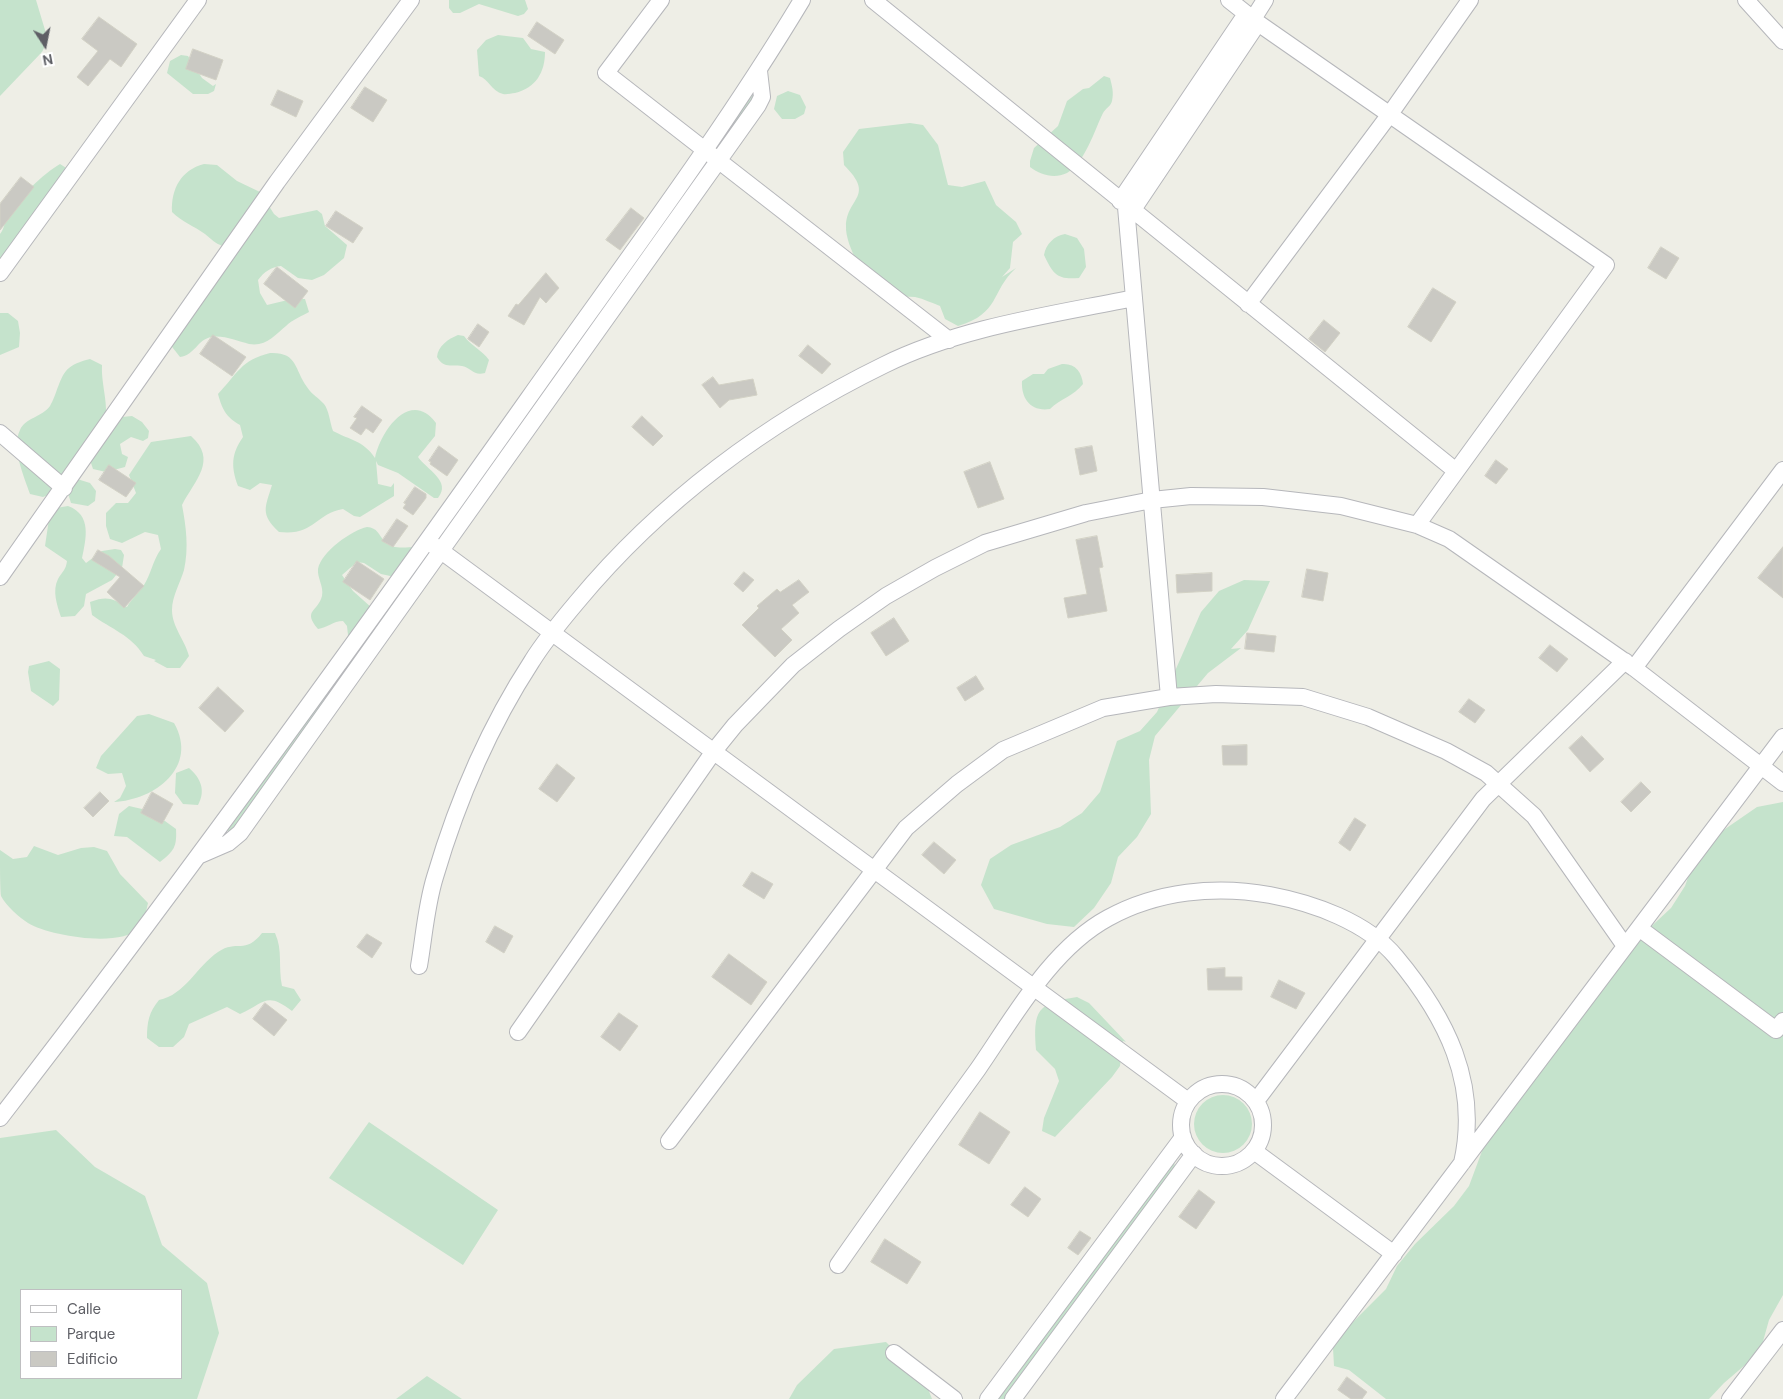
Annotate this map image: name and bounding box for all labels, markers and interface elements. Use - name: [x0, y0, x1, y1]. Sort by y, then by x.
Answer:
- north arrow: [20, 20, 70, 70]
- text: N: [41, 50, 55, 70]
- legend: [20, 1289, 182, 1379]
- text: Calle: [67, 1299, 101, 1319]
- text: Parque: [67, 1324, 115, 1344]
- text: Edificio: [67, 1349, 118, 1369]

